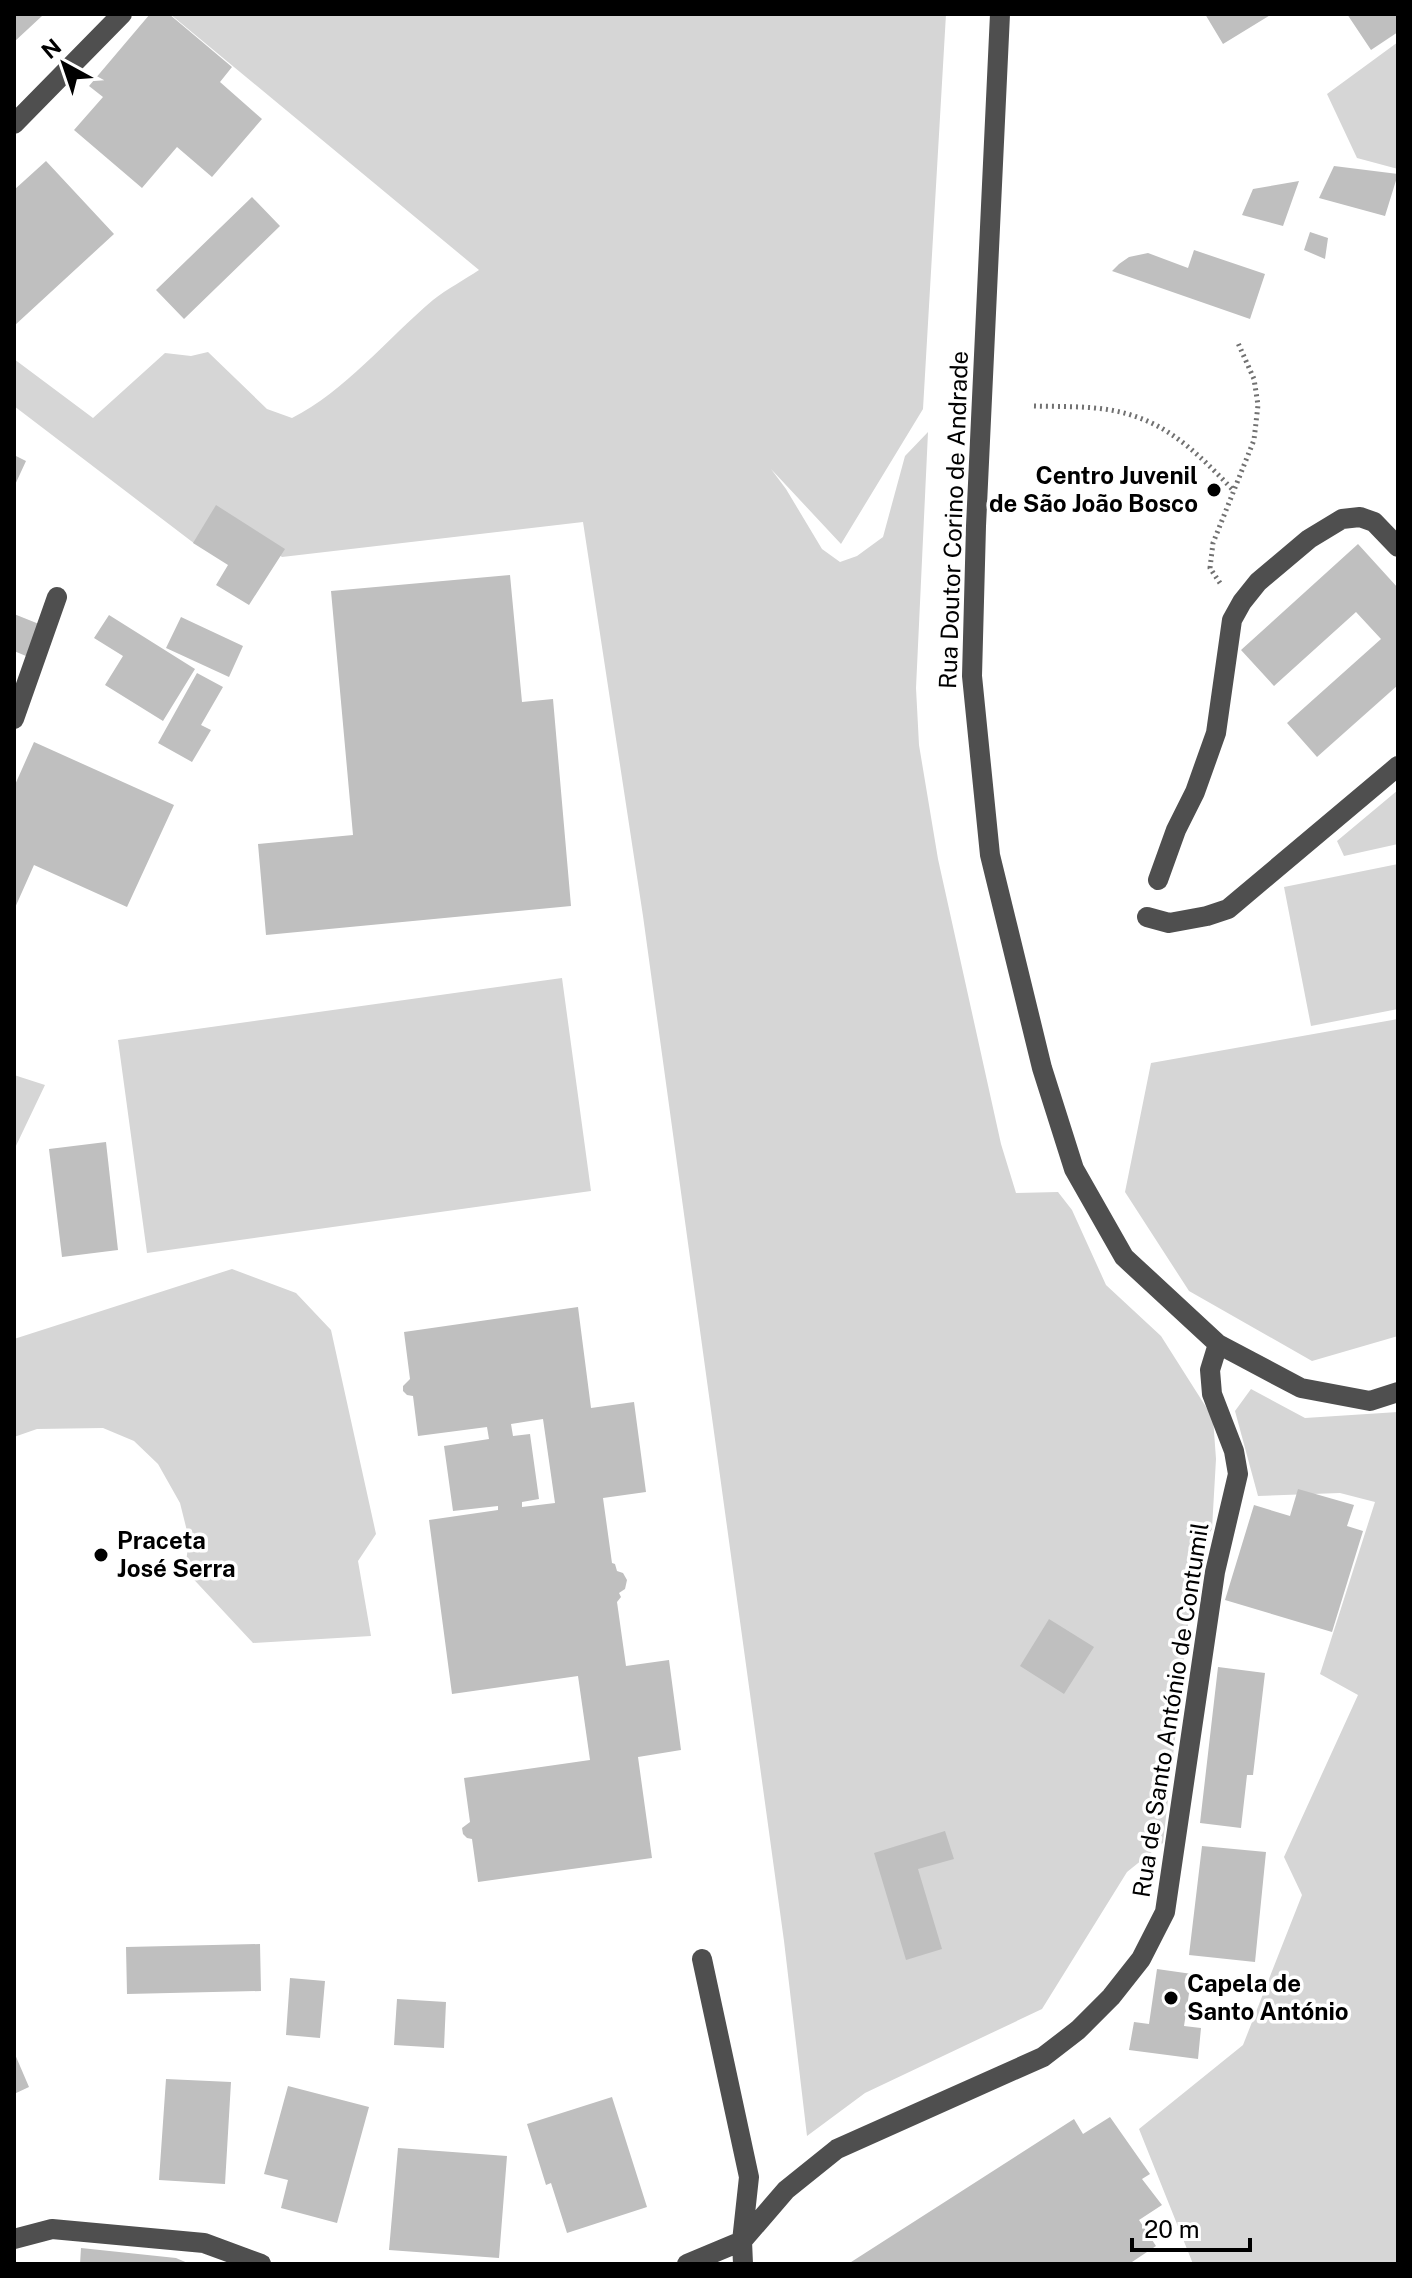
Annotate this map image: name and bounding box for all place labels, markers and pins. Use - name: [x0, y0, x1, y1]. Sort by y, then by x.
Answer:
- place label: Centro Juvenil de São João Bosco: [989, 461, 1198, 517]
- marker: Centro Juvenil de São João Bosco: [1205, 481, 1223, 499]
- place label: Praceta José Serra: [117, 1526, 236, 1582]
- marker: Praceta José Serra: [92, 1546, 110, 1564]
- place label: Capela de Santo António: [1187, 1969, 1349, 2025]
- marker: Capela de Santo António: [1162, 1989, 1180, 2007]

